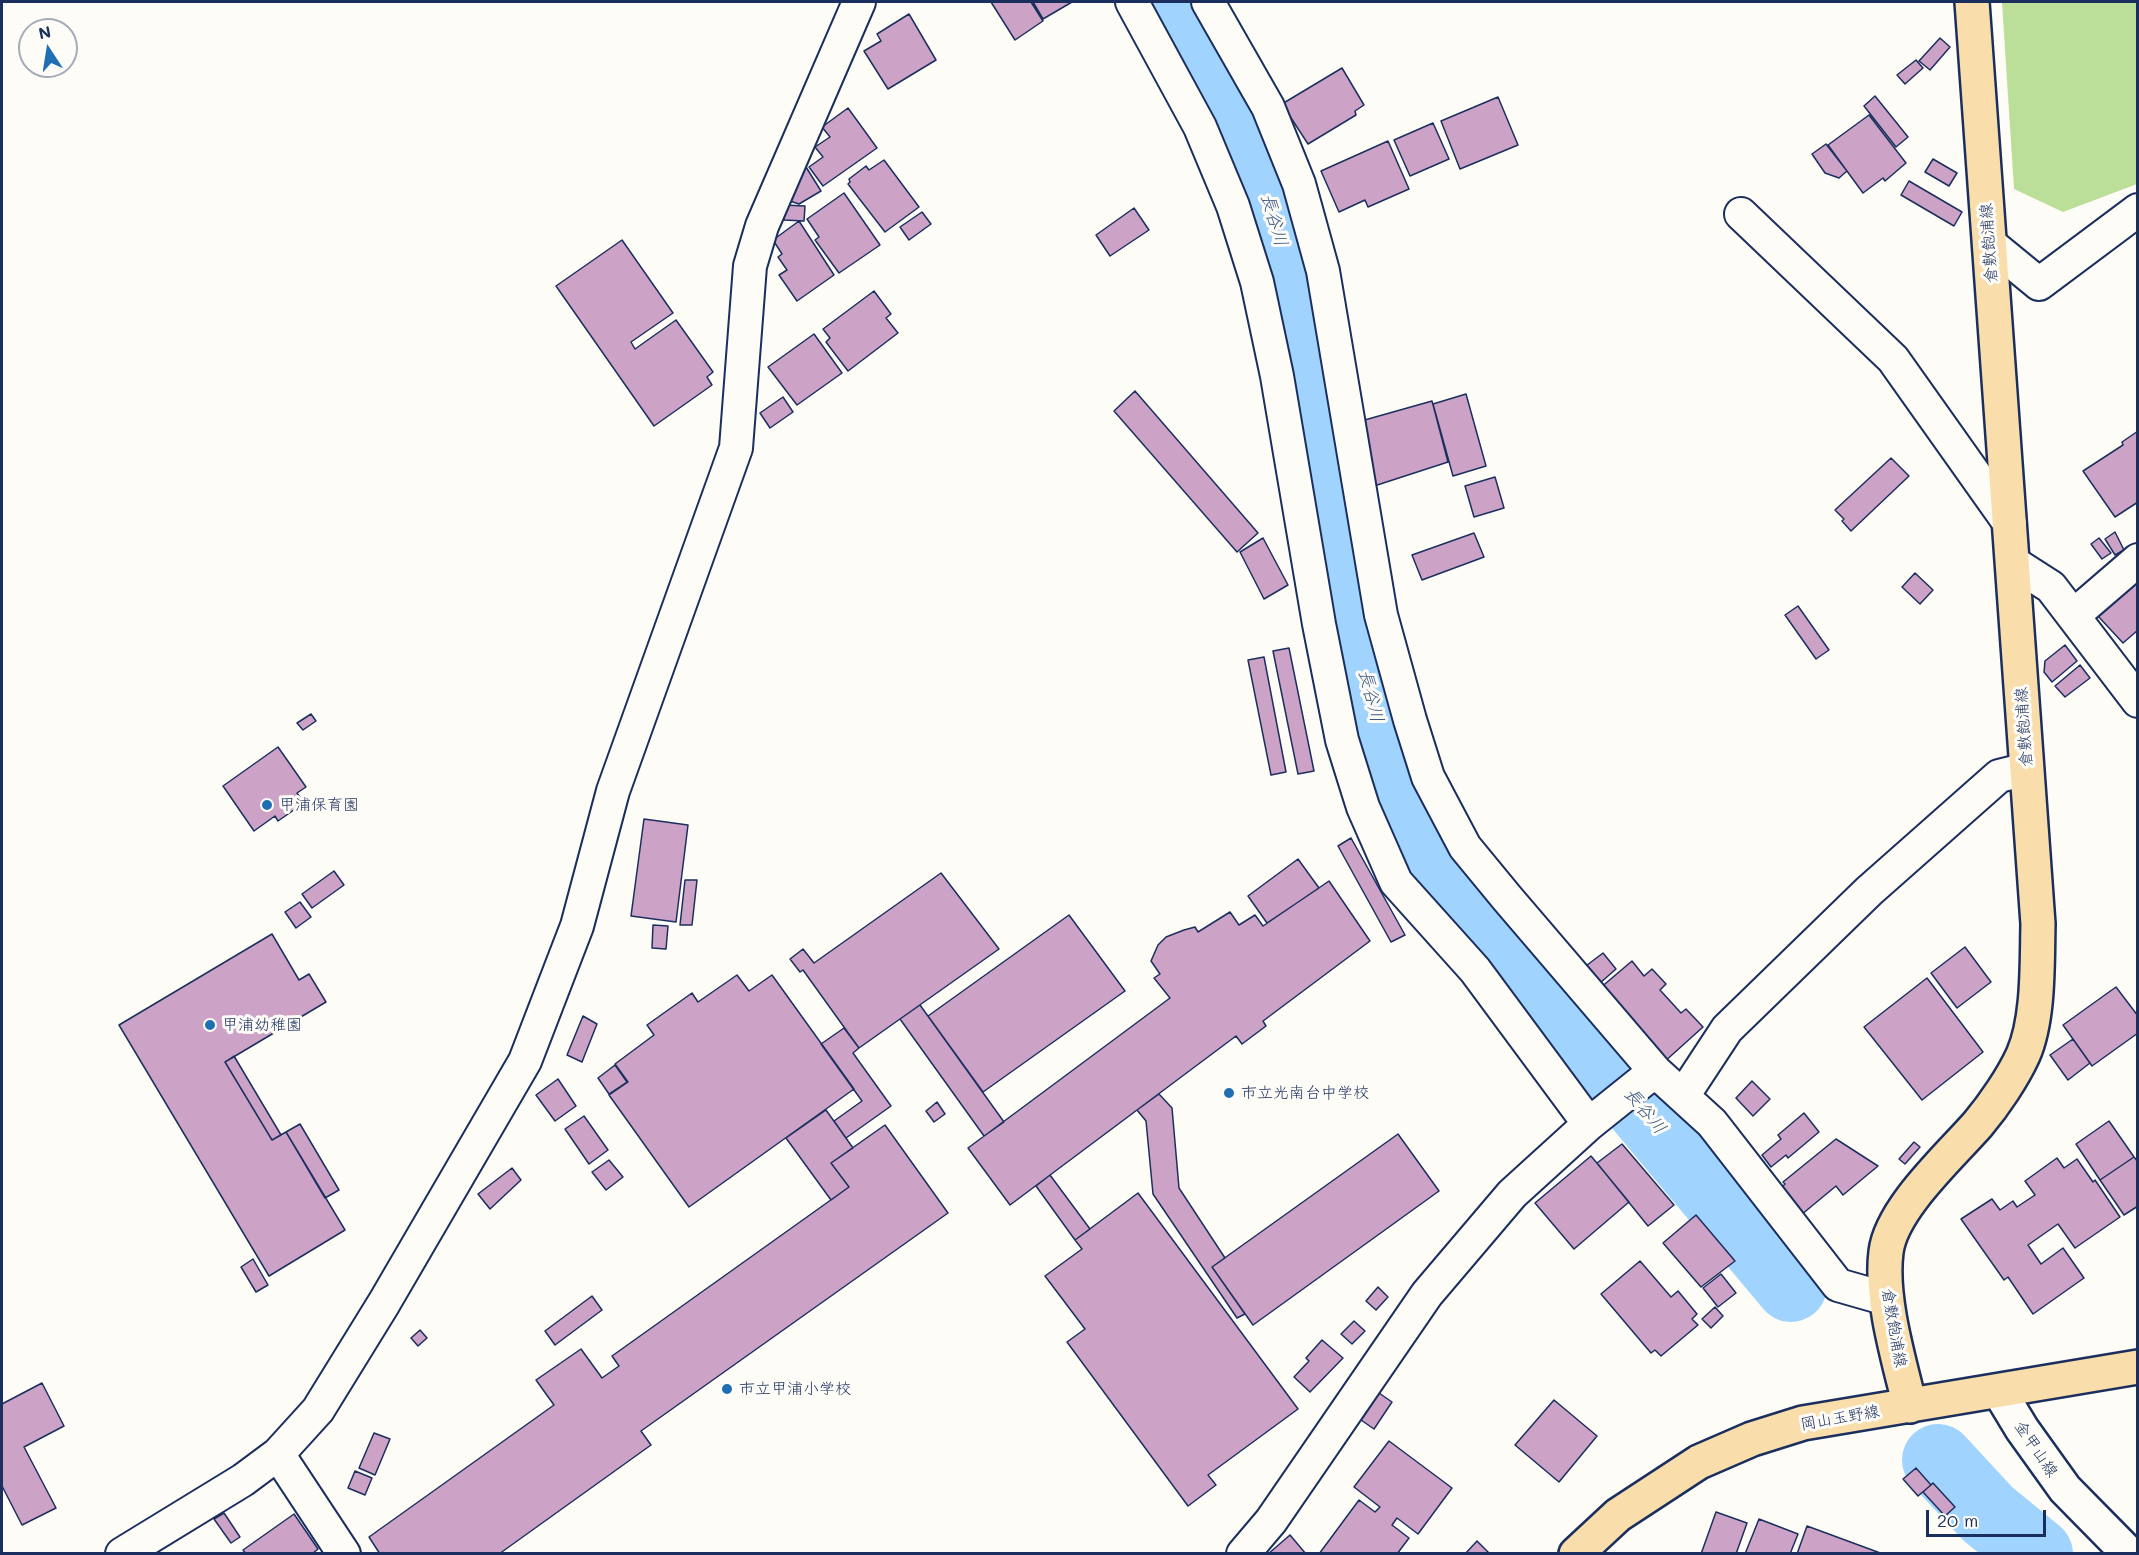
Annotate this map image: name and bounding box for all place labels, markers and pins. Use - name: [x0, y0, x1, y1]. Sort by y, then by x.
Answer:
- place label: 甲浦保育園: [279, 795, 359, 815]
- marker: 甲浦保育園: [260, 798, 274, 812]
- place label: 甲浦幼稚園: [222, 1015, 302, 1035]
- marker: 甲浦幼稚園: [203, 1018, 217, 1032]
- place label: 市立光南台中学校: [1241, 1083, 1369, 1103]
- marker: 市立光南台中学校: [1222, 1086, 1236, 1100]
- place label: 市立甲浦小学校: [739, 1379, 851, 1399]
- marker: 市立甲浦小学校: [720, 1382, 734, 1396]

